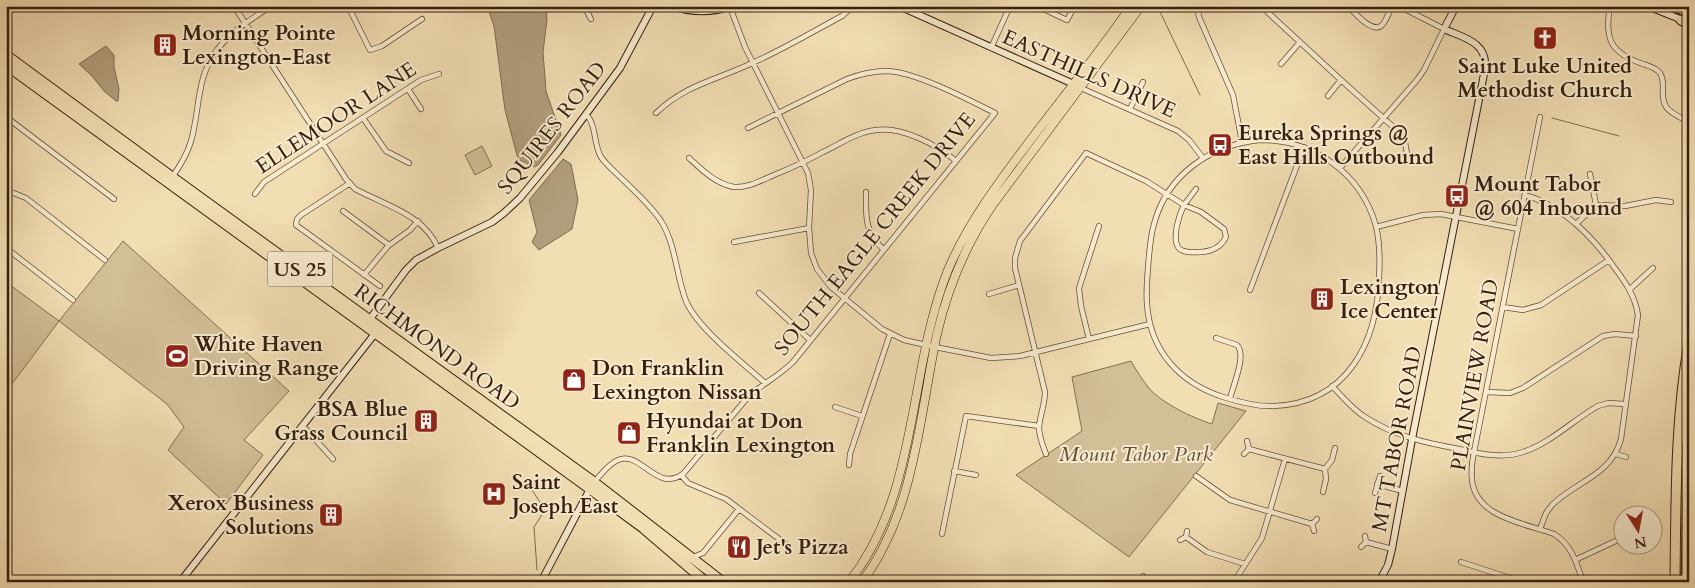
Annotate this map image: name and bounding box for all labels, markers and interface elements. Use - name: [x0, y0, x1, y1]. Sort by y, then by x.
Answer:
- place label: Morning Pointe Lexington-East: [182, 19, 336, 72]
- street label: EASTHILLS DRIVE: [998, 23, 1180, 125]
- church icon: Saint Luke United Methodist Church: [1532, 25, 1558, 51]
- building icon: Morning Pointe Lexington-East: [152, 32, 178, 58]
- place label: Saint Luke United Methodist Church: [1457, 52, 1633, 105]
- street label: ELLEMOOR LANE: [250, 55, 422, 181]
- street label: SQUIRES ROAD: [491, 56, 613, 200]
- street label: SOUTH EAGLE CREEK DRIVE: [768, 106, 982, 362]
- place label: Eureka Springs @ East Hills Outbound: [1238, 119, 1434, 172]
- bus stop icon: Eureka Springs @ East Hills Outbound: [1207, 132, 1233, 158]
- place label: Mount Tabor @ 604 Inbound: [1474, 170, 1622, 223]
- bus stop icon: Mount Tabor @ 604 Inbound: [1444, 183, 1470, 209]
- road number: US 25: [268, 252, 332, 286]
- place label: Lexington Ice Center: [1340, 273, 1440, 326]
- street label: RICHMOND ROAD: [348, 277, 526, 417]
- street label: PLAINVIEW ROAD: [1444, 277, 1506, 473]
- building icon: Lexington Ice Center: [1309, 286, 1335, 312]
- place label: White Haven Driving Range: [193, 330, 339, 383]
- sports icon: White Haven Driving Range: [164, 343, 190, 369]
- street label: MT TABOR ROAD: [1365, 344, 1429, 534]
- place label: Don Franklin Lexington Nissan: [592, 354, 762, 407]
- shop icon: Don Franklin Lexington Nissan: [561, 367, 587, 393]
- place label: BSA Blue Grass Council: [274, 395, 408, 448]
- place label: Hyundai at Don Franklin Lexington: [646, 407, 836, 460]
- building icon: BSA Blue Grass Council: [413, 408, 439, 434]
- shop icon: Hyundai at Don Franklin Lexington: [616, 420, 642, 446]
- park label: Mount Tabor Park: [1059, 440, 1214, 469]
- place label: Saint Joseph East: [509, 468, 619, 521]
- hospital icon: Saint Joseph East: [481, 481, 507, 507]
- place label: Xerox Business Solutions: [168, 489, 314, 542]
- building icon: Xerox Business Solutions: [318, 502, 344, 528]
- north arrow: [1612, 506, 1662, 556]
- text: N: [1633, 532, 1648, 553]
- place label: Jet's Pizza: [753, 533, 849, 562]
- restaurant icon: Jet's Pizza: [726, 534, 752, 560]

